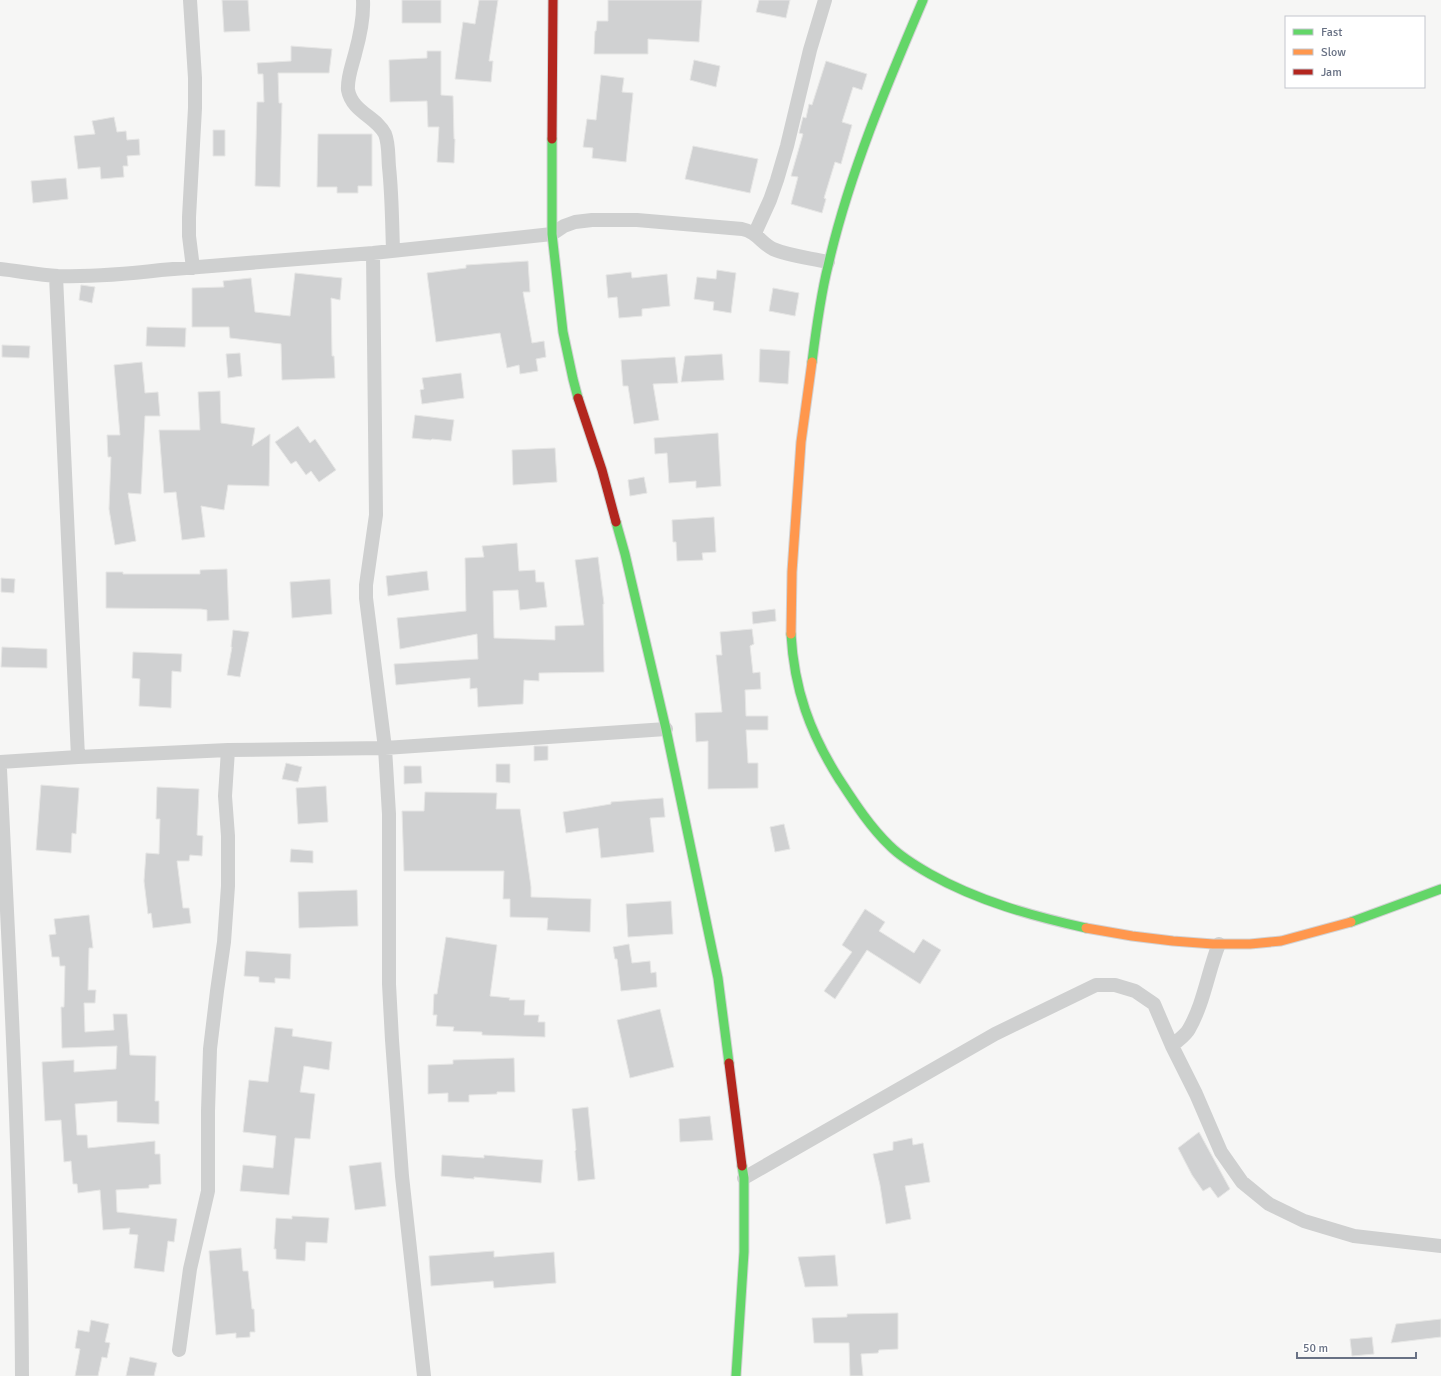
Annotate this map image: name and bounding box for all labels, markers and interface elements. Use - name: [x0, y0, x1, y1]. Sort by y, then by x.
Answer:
- legend: [1285, 16, 1425, 88]
- text: Fast: [1321, 25, 1342, 40]
- text: Slow: [1321, 45, 1346, 60]
- text: Jam: [1321, 65, 1342, 80]
- scale bar: [1297, 1334, 1416, 1360]
- text: 50 m: [1303, 1341, 1328, 1356]

